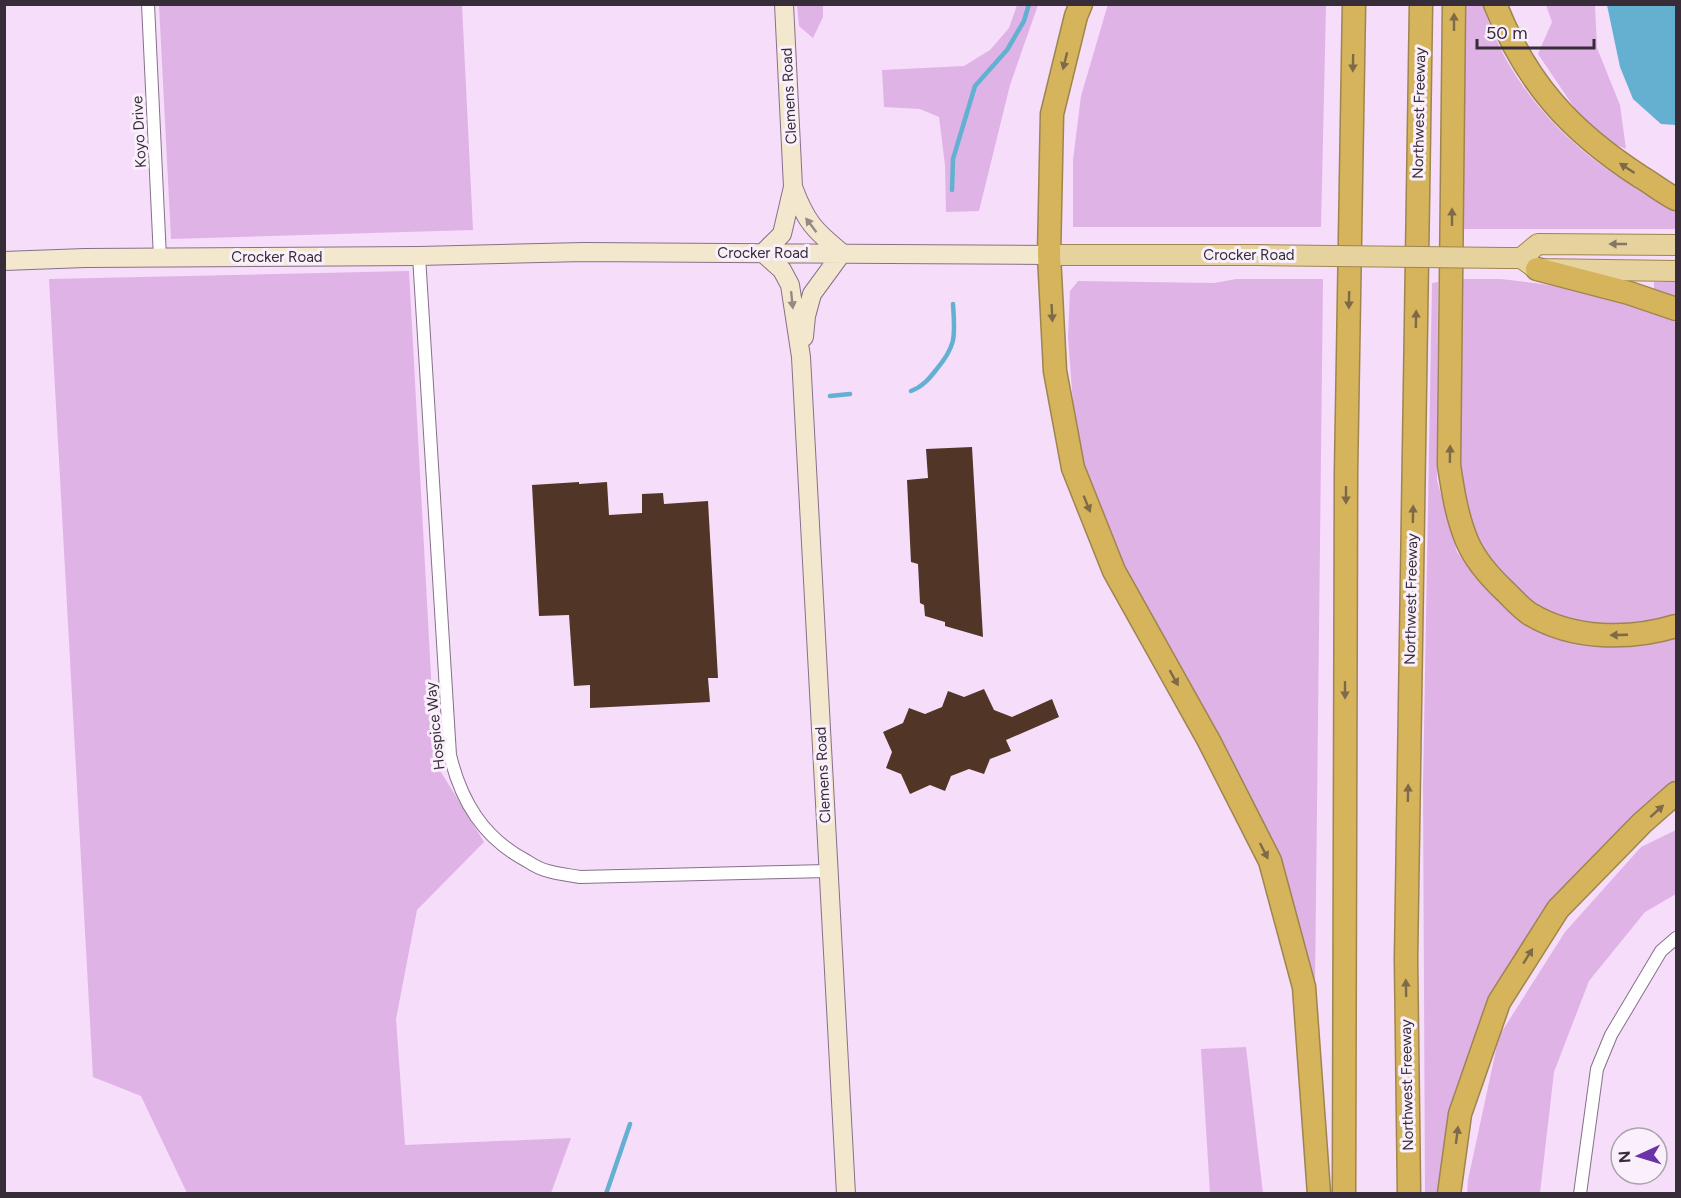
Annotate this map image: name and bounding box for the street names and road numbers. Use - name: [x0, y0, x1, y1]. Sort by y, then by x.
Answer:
- street label: Clemens Road: [777, 47, 801, 145]
- street label: Northwest Freeway: [1409, 47, 1429, 179]
- street label: Koyo Drive: [128, 95, 150, 169]
- street label: Crocker Road: [717, 244, 809, 262]
- street label: Crocker Road: [1203, 246, 1295, 264]
- street label: Crocker Road: [231, 248, 323, 266]
- street label: Northwest Freeway: [1401, 533, 1421, 665]
- street label: Hospice Way: [421, 681, 449, 771]
- street label: Clemens Road: [811, 726, 835, 824]
- street label: Northwest Freeway: [1397, 1019, 1417, 1151]

